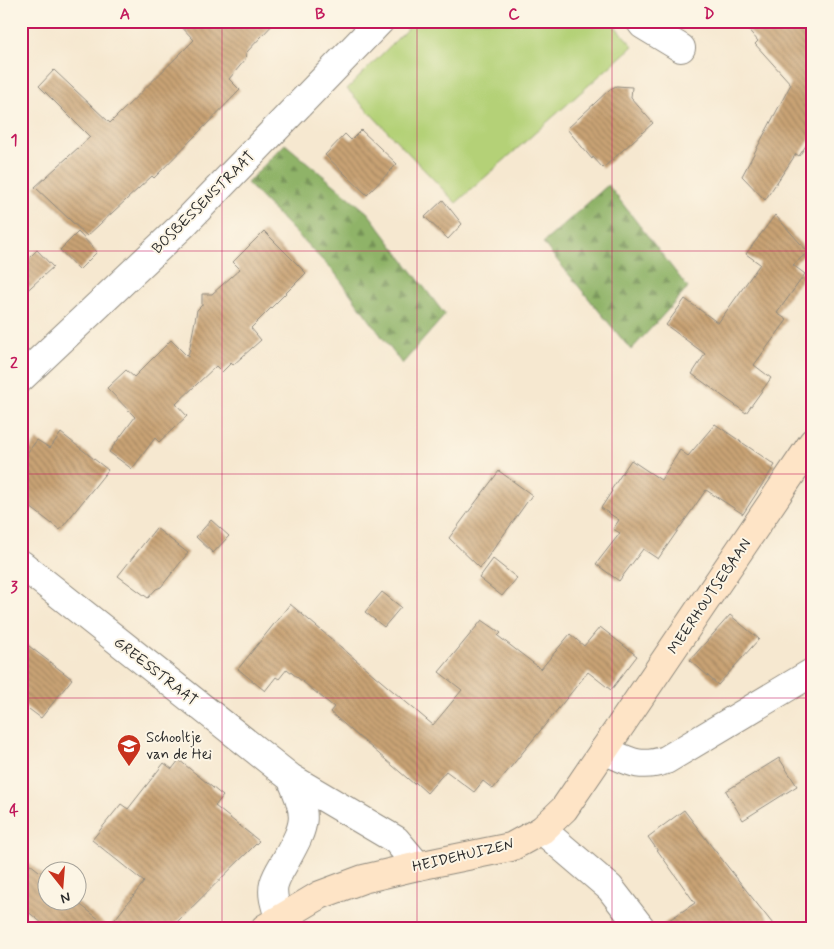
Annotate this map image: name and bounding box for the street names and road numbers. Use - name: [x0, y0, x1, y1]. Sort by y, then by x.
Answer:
- street label: BOSBESSENSTRAAT: [148, 147, 260, 259]
- street label: MEERHOUTSEBAAN: [664, 535, 756, 658]
- street label: GREESSTRAAT: [109, 633, 202, 711]
- street label: HEIDEHUIZEN: [410, 835, 516, 877]

